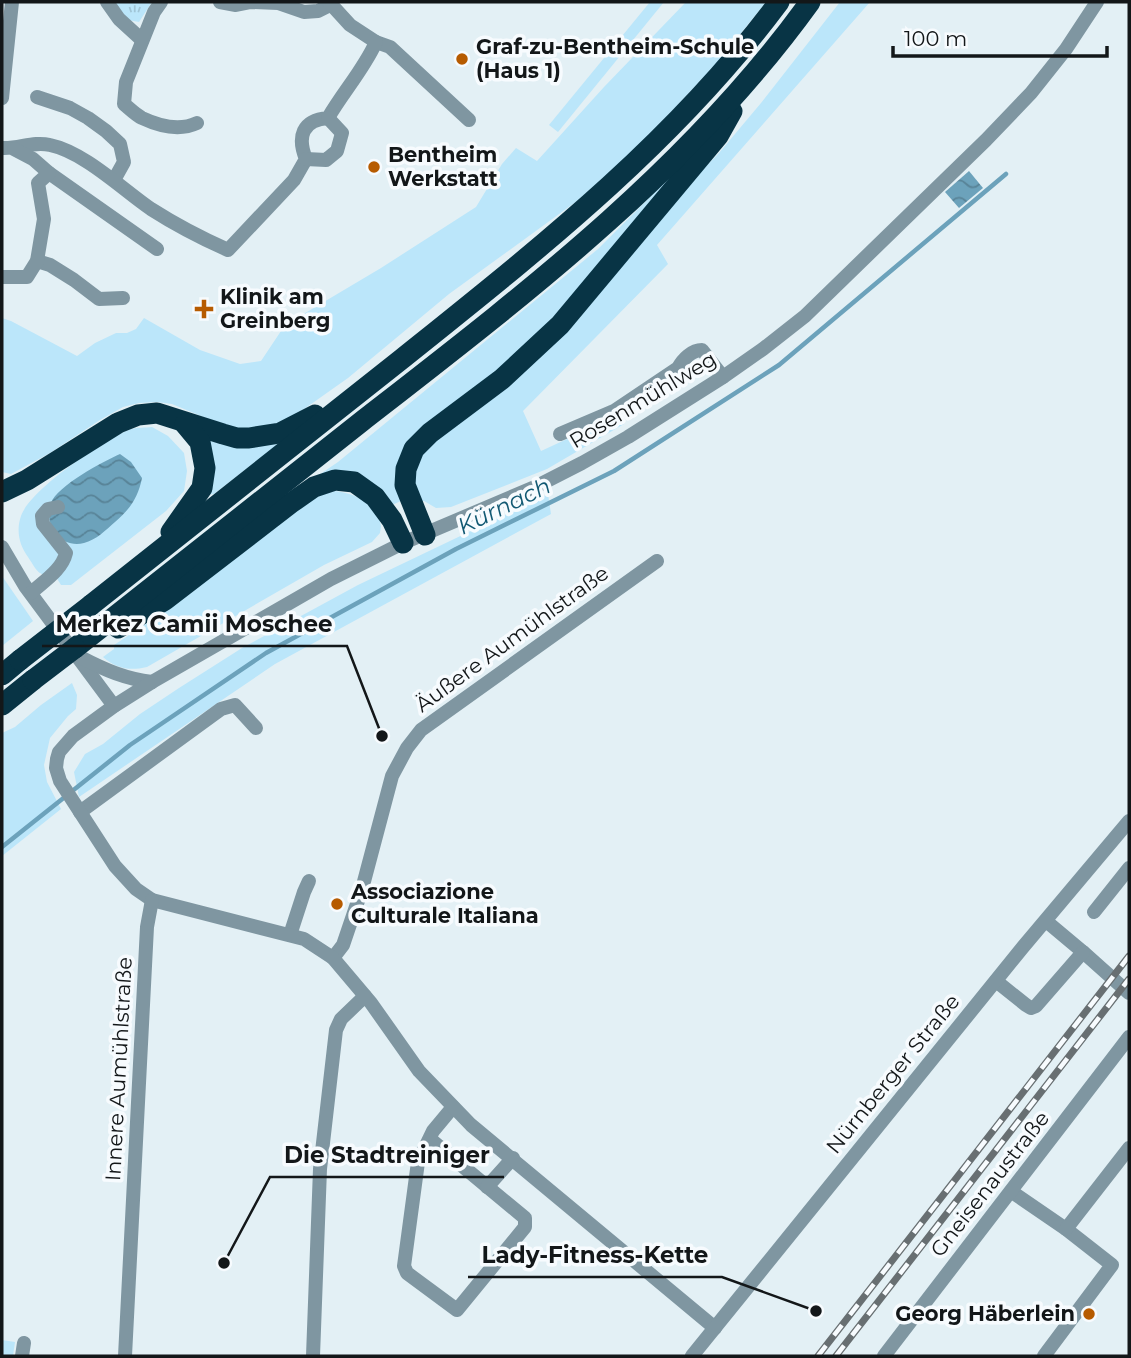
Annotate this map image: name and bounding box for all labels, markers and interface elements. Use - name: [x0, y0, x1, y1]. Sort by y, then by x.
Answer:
- scale bar: [893, 14, 1106, 58]
- text: 100 m: [904, 26, 967, 51]
- place label: Graf-zu-Bentheim-Schule (Haus 1): [476, 34, 754, 83]
- marker: Graf-zu-Bentheim-Schule (Haus 1): [454, 51, 470, 67]
- place label: Bentheim Werkstatt: [388, 142, 498, 191]
- marker: Bentheim Werkstatt: [366, 159, 382, 175]
- place label: Klinik am Greinberg: [220, 284, 330, 333]
- marker: Klinik am Greinberg: [194, 299, 214, 319]
- street label: Rosenmühlweg: [565, 346, 721, 453]
- water label: Kürnach: [453, 472, 555, 540]
- street label: Äußere Aumühlstraße: [410, 560, 613, 717]
- callout: Merkez Camii Moschee: [42, 602, 347, 646]
- text: Merkez Camii Moschee: [55, 610, 333, 638]
- place label: Associazione Culturale Italiana: [350, 879, 539, 928]
- marker: Associazione Culturale Italiana: [329, 896, 345, 912]
- street label: Innere Aumühlstraße: [100, 956, 137, 1182]
- street label: Nürnberger Straße: [821, 989, 965, 1158]
- street label: Gneisenaustraße: [925, 1106, 1054, 1261]
- callout: Die Stadtreiniger: [270, 1133, 504, 1177]
- text: Die Stadtreiniger: [284, 1141, 490, 1169]
- callout: Lady-Fitness-Kette: [468, 1233, 722, 1277]
- text: Lady-Fitness-Kette: [482, 1241, 708, 1269]
- place label: Georg Häberlein: [895, 1301, 1075, 1326]
- marker: Georg Häberlein: [1081, 1306, 1097, 1322]

